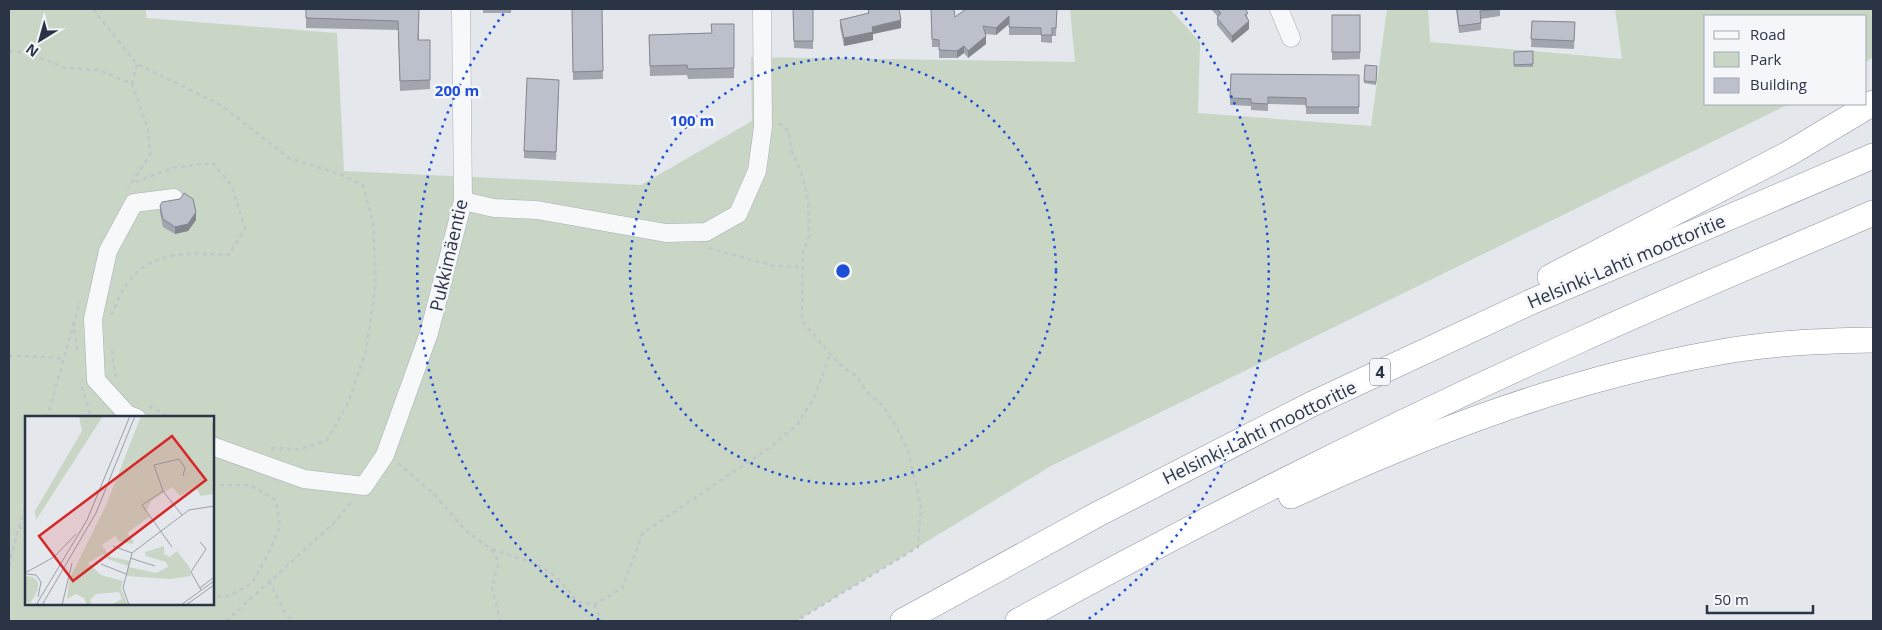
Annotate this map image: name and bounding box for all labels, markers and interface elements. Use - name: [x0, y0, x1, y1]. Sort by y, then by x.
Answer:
- north arrow: [15, 15, 65, 65]
- legend: [1704, 15, 1867, 105]
- text: Road: [1750, 24, 1786, 44]
- text: N: [22, 40, 42, 62]
- text: Park: [1750, 49, 1781, 69]
- text: Building: [1750, 74, 1807, 94]
- text: 200 m: [435, 80, 479, 100]
- text: 100 m: [670, 110, 714, 130]
- street label: Pukkimäentie: [423, 197, 473, 313]
- street label: Helsinki-Lahti moottoritie: [1523, 208, 1729, 314]
- centre of rings: [834, 262, 852, 280]
- road number: 4: [1370, 358, 1390, 386]
- street label: Helsinki-Lahti moottoritie: [1158, 375, 1360, 489]
- inset map: [25, 416, 214, 605]
- scale bar: [1707, 582, 1813, 614]
- text: 50 m: [1714, 589, 1749, 609]

